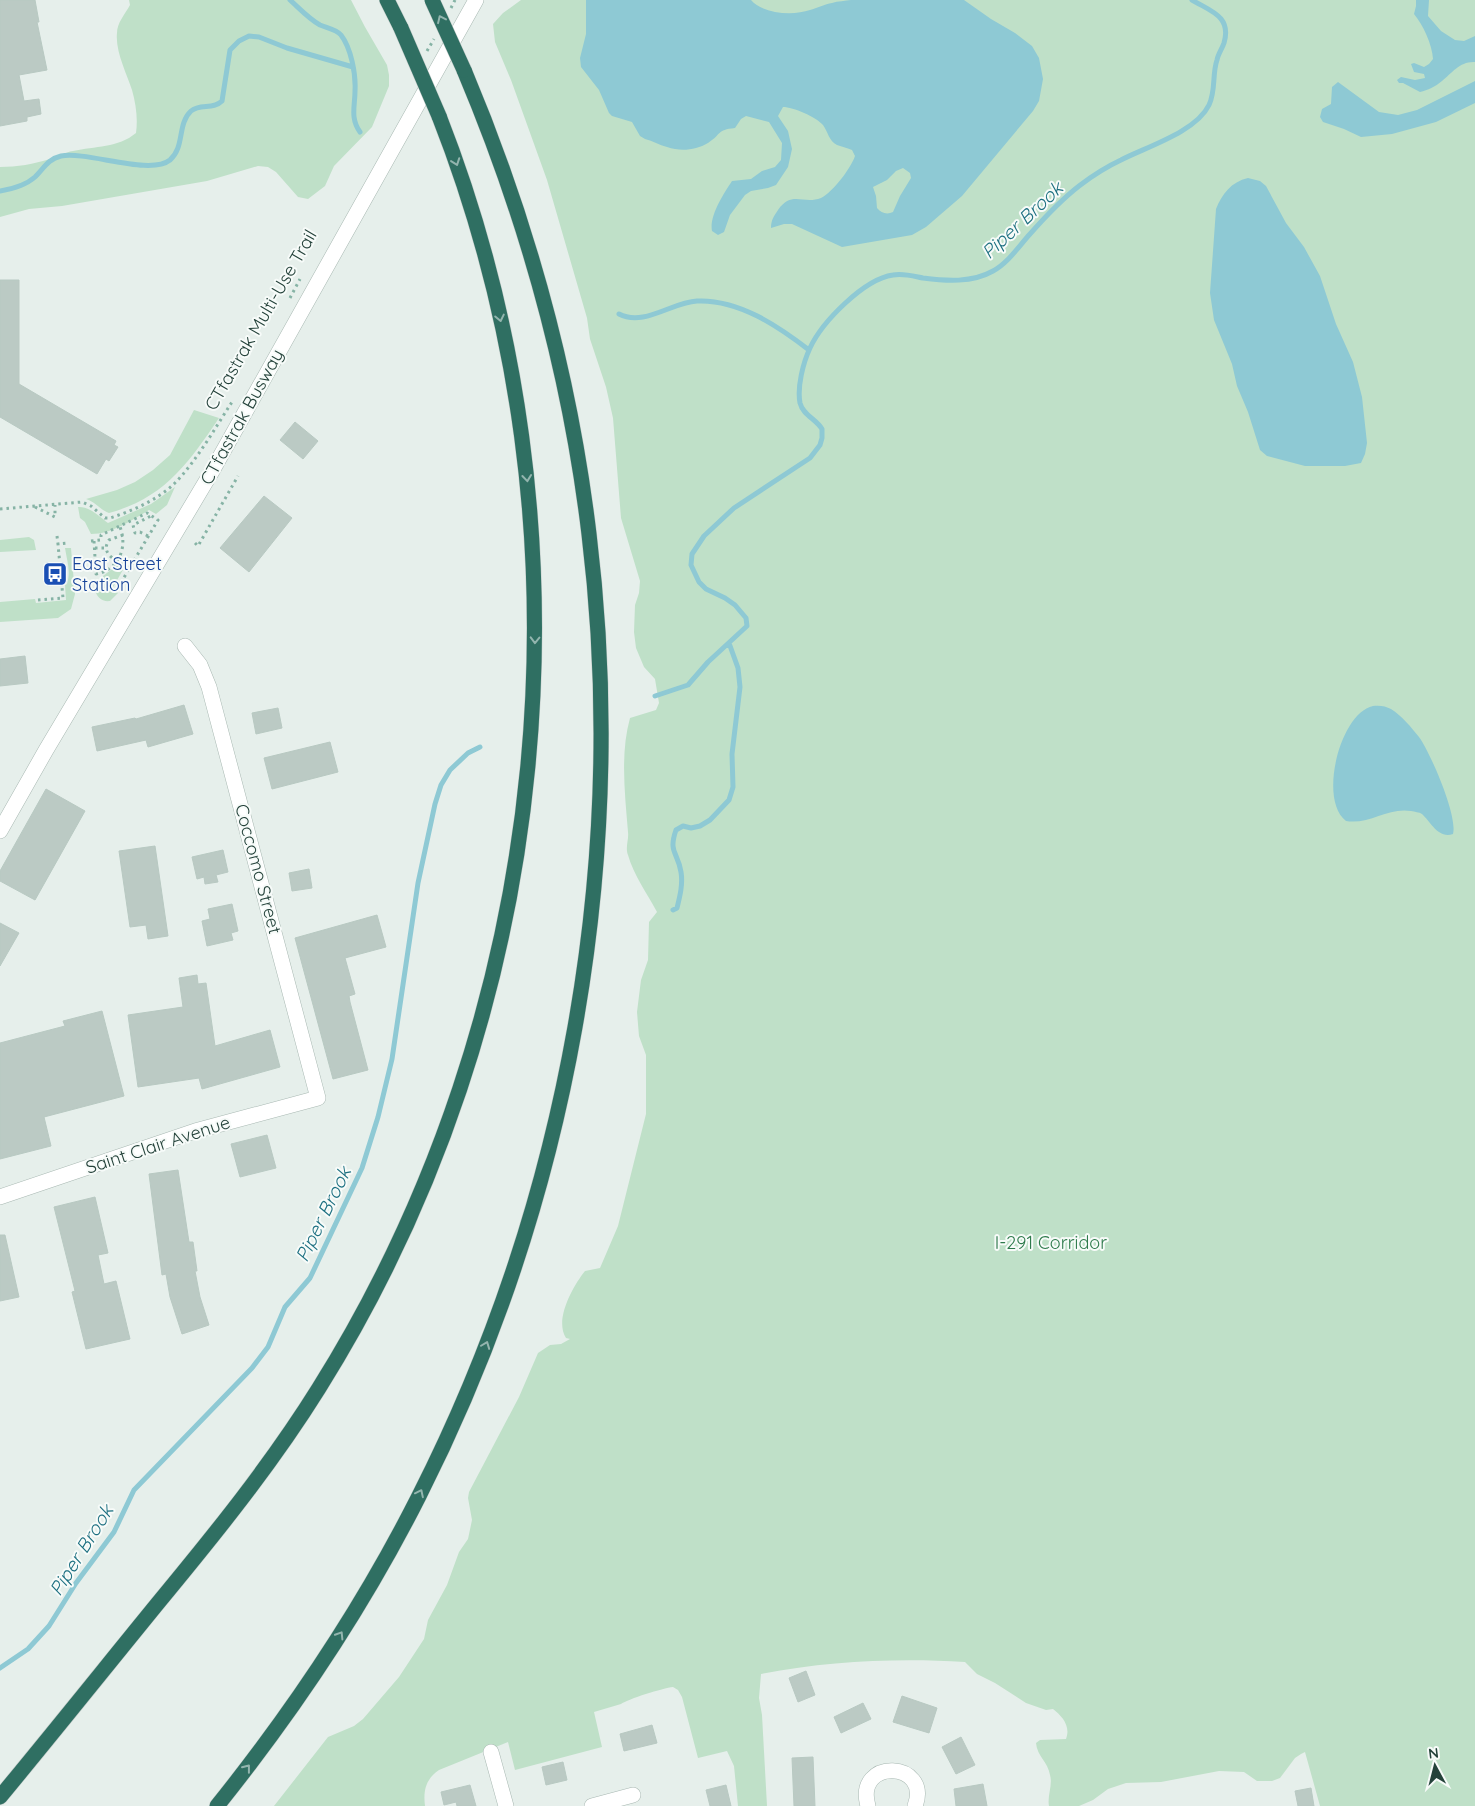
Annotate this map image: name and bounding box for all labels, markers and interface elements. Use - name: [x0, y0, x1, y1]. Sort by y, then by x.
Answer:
- one-way arrow: [437, 15, 447, 24]
- one-way arrow: [450, 157, 460, 166]
- water label: Piper Brook: [976, 175, 1069, 264]
- street label: CTfastrak Multi-Use Trail: [199, 225, 322, 414]
- one-way arrow: [494, 314, 505, 322]
- street label: CTfastrak Busway: [195, 345, 288, 489]
- one-way arrow: [521, 474, 532, 482]
- place label: East Street Station: [72, 552, 162, 596]
- bus stop icon: East Street Station: [42, 561, 68, 587]
- one-way arrow: [529, 637, 540, 645]
- street label: Coccomo Street: [230, 801, 287, 936]
- street label: Saint Clair Avenue: [83, 1110, 233, 1179]
- water label: Piper Brook: [290, 1161, 357, 1265]
- park label: I-291 Corridor: [995, 1231, 1107, 1254]
- one-way arrow: [480, 1341, 490, 1350]
- one-way arrow: [414, 1490, 424, 1499]
- water label: Piper Brook: [44, 1499, 119, 1600]
- one-way arrow: [334, 1631, 344, 1640]
- north arrow: [1410, 1741, 1460, 1791]
- text: N: [1427, 1744, 1440, 1763]
- one-way arrow: [242, 1765, 250, 1774]

